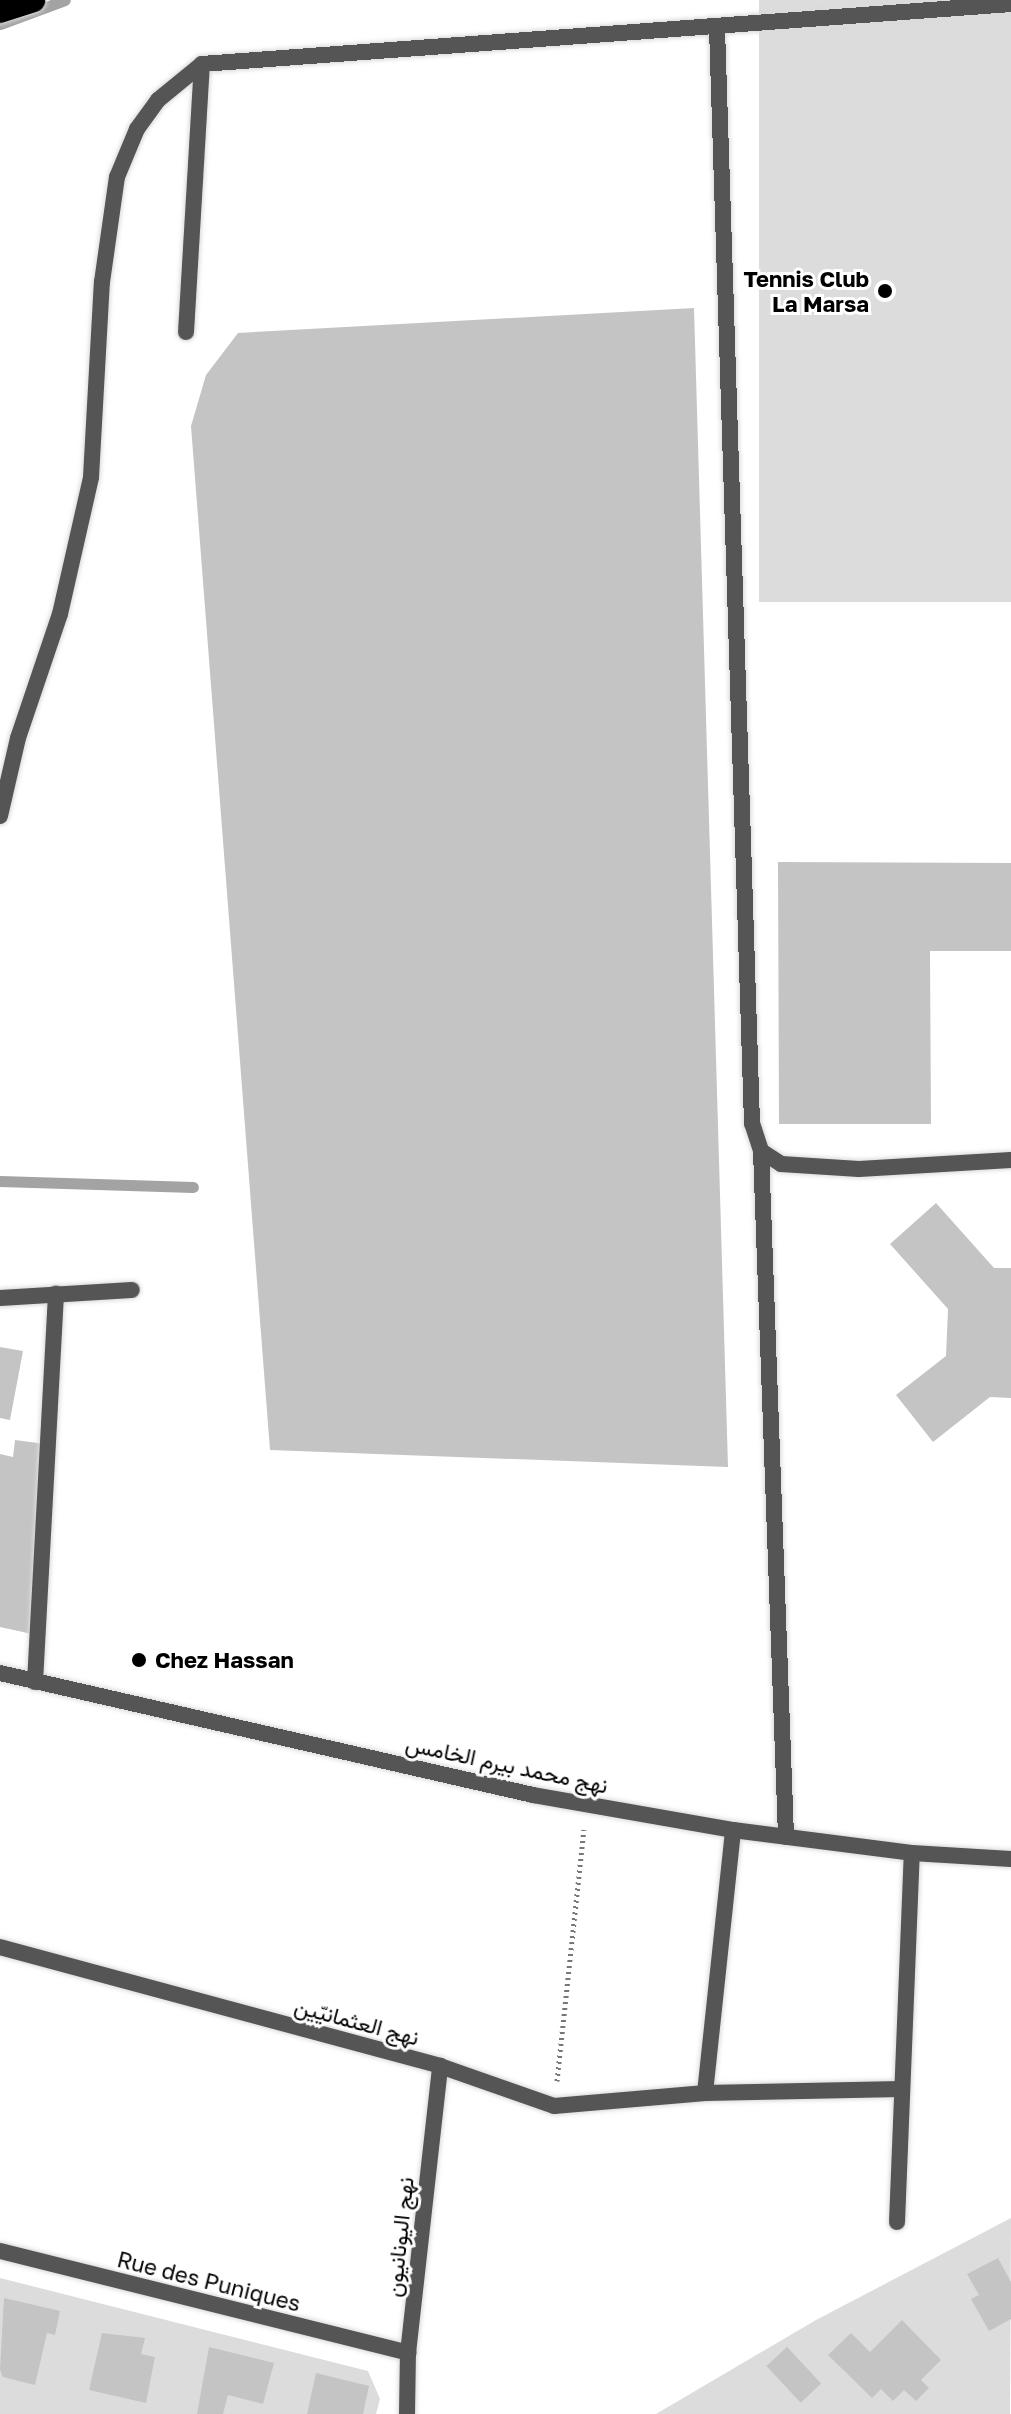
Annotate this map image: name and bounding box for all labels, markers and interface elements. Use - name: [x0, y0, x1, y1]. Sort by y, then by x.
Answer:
- place label: Tennis Club La Marsa: [743, 265, 869, 316]
- marker: Tennis Club La Marsa: [876, 282, 894, 300]
- place label: Chez Hassan: [155, 1647, 294, 1673]
- marker: Chez Hassan: [130, 1651, 148, 1669]
- street label: نهج محمد بيرم الخامس: [403, 1730, 611, 1798]
- street label: نهج العثمانيّين: [292, 1992, 422, 2050]
- street label: نهج اليونانيون: [380, 2176, 418, 2298]
- street label: Rue des Puniques: [115, 2245, 303, 2317]

